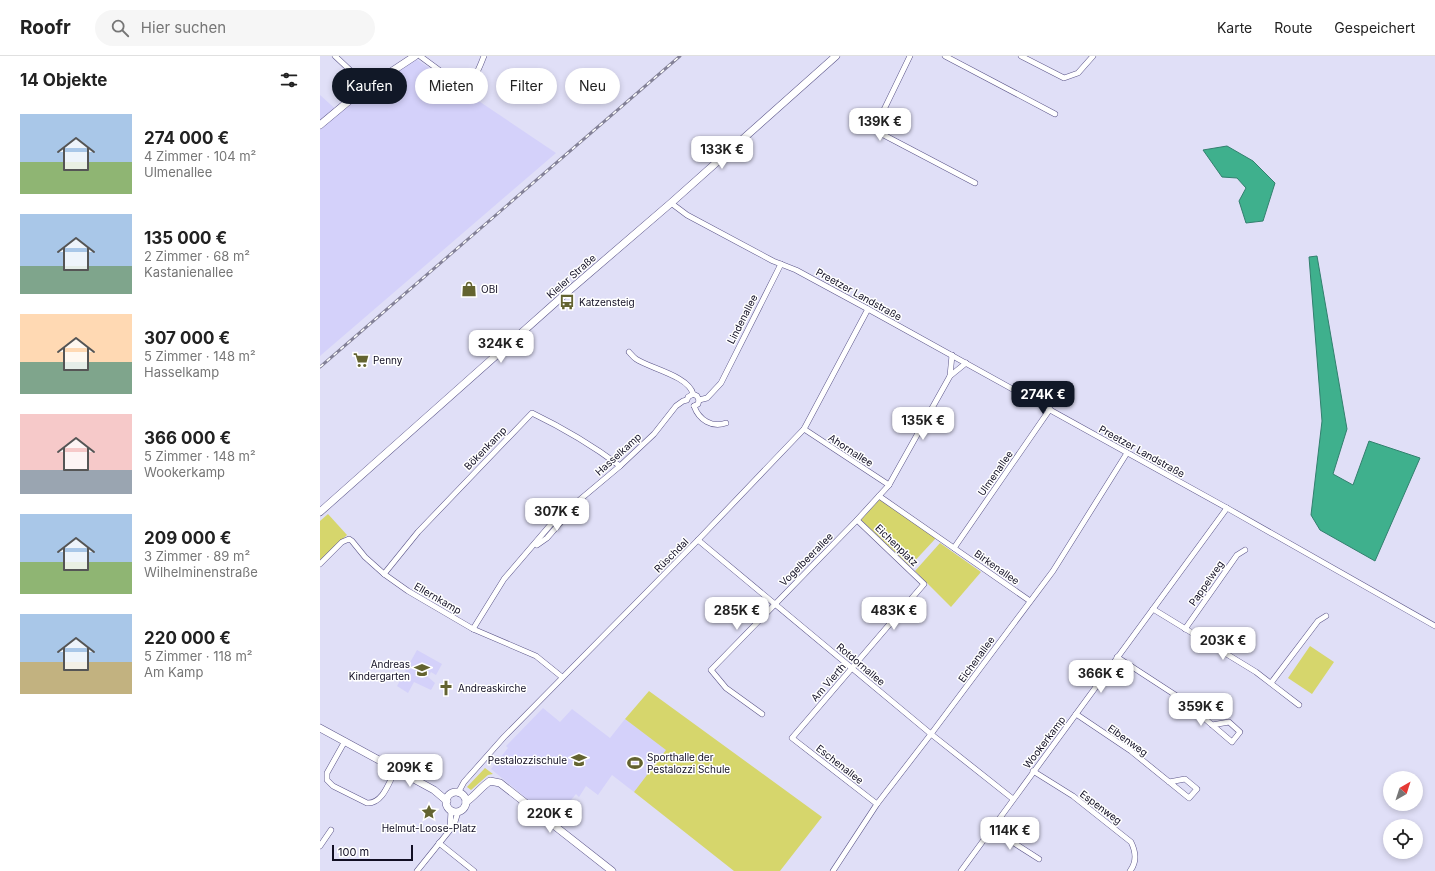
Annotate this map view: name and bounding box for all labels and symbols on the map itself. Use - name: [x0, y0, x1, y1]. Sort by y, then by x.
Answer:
- pin: 139K €: [847, 108, 913, 142]
- pin: 133K €: [689, 136, 755, 170]
- street label: Kieler Straße: [544, 251, 598, 301]
- street label: Preetzer Landstraße: [814, 265, 904, 323]
- shop icon: OBI: [460, 280, 478, 298]
- place label: OBI: [481, 283, 498, 295]
- street label: Lindenallee: [724, 292, 760, 346]
- bus stop icon: Katzensteig: [558, 293, 576, 311]
- place label: Katzensteig: [579, 296, 635, 308]
- pin: 324K €: [468, 330, 534, 364]
- supermarket icon: Penny: [352, 351, 370, 369]
- place label: Penny: [373, 354, 403, 366]
- pin: 274K €: [1010, 381, 1076, 415]
- pin: 135K €: [890, 407, 956, 441]
- street label: Preetzer Landstraße: [1097, 422, 1187, 480]
- street label: Bökenkamp: [461, 424, 509, 472]
- street label: Hasselkamp: [592, 430, 644, 478]
- street label: Ahornallee: [826, 431, 876, 469]
- street label: Ulmenallee: [975, 448, 1015, 498]
- pin: 307K €: [524, 498, 590, 532]
- street label: Eichenplatz: [873, 522, 921, 568]
- street label: Vogelbeerallee: [777, 530, 835, 588]
- street label: Rüschdal: [651, 535, 691, 575]
- street label: Birkenallee: [972, 547, 1022, 587]
- street label: Pappelweg: [1186, 558, 1226, 608]
- street label: Ellernkamp: [412, 580, 464, 616]
- pin: 285K €: [704, 597, 770, 631]
- pin: 483K €: [861, 597, 927, 631]
- pin: 203K €: [1190, 627, 1256, 661]
- street label: Eichenallee: [955, 634, 997, 684]
- street label: Rotdornallee: [834, 640, 888, 688]
- place label: Andreas Kindergarten: [349, 658, 410, 682]
- street label: Am Vierth: [808, 660, 848, 704]
- pin: 366K €: [1068, 660, 1134, 694]
- school or university icon: Andreas Kindergarten: [413, 661, 431, 679]
- church icon: Andreaskirche: [437, 679, 455, 697]
- place label: Andreaskirche: [458, 682, 526, 694]
- pin: 359K €: [1168, 693, 1234, 727]
- street label: Wookerkamp: [1020, 713, 1068, 771]
- street label: Eibenweg: [1106, 722, 1150, 758]
- street label: Eschenallee: [814, 742, 866, 786]
- school or university icon: Pestalozzischule: [570, 751, 588, 769]
- place label: Sporthalle der Pestalozzi Schule: [647, 751, 730, 775]
- pin: 209K €: [377, 754, 443, 788]
- place label: Pestalozzischule: [488, 754, 567, 766]
- sports icon: Sporthalle der Pestalozzi Schule: [626, 754, 644, 772]
- north arrow: [1383, 771, 1423, 811]
- street label: Espenweg: [1078, 787, 1124, 827]
- pin: 220K €: [517, 800, 583, 834]
- place icon: Helmut-Loose-Platz: [420, 803, 438, 821]
- pin: 114K €: [977, 817, 1043, 851]
- place label: Helmut-Loose-Platz: [382, 822, 476, 834]
- scale bar: [332, 843, 413, 862]

